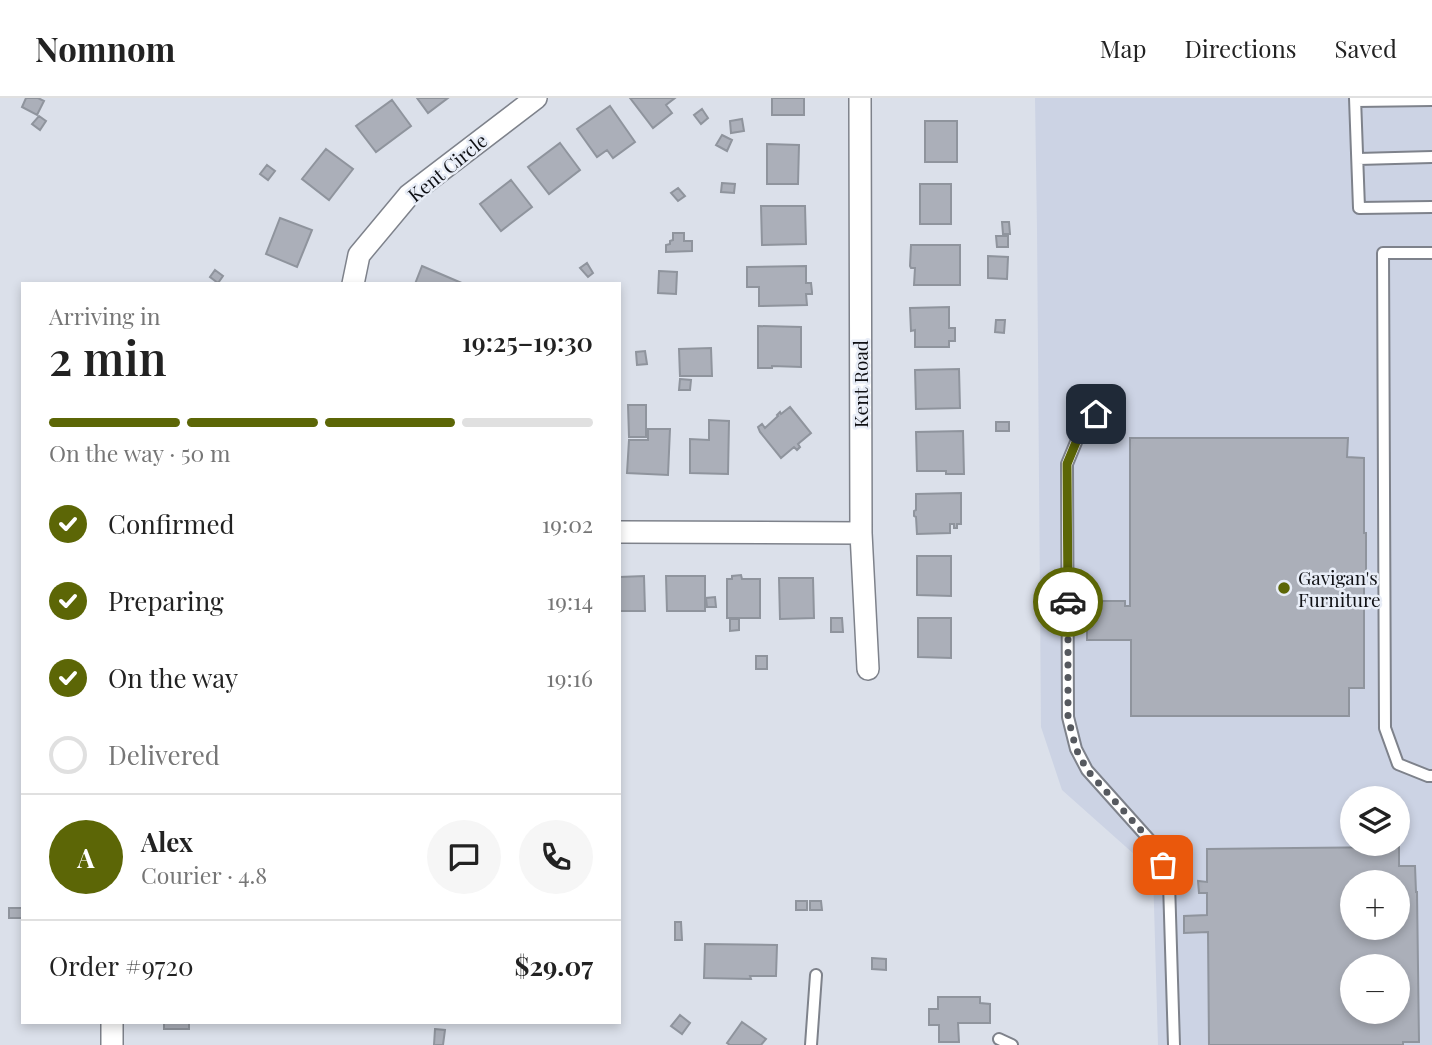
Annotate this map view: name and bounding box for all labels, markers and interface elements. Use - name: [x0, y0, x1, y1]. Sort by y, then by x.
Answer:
- text: Nomnom: [35, 26, 175, 70]
- text: Map: [1100, 32, 1146, 64]
- text: Directions: [1184, 32, 1297, 64]
- text: Saved: [1335, 32, 1397, 64]
- street label: Kent Circle: [402, 127, 492, 207]
- text: Arriving in: [49, 300, 161, 331]
- text: 19:25–19:30: [462, 324, 593, 359]
- text: 2 min: [49, 326, 167, 388]
- street label: Kent Road: [847, 340, 873, 428]
- pin: [1066, 384, 1126, 444]
- icon: home: [1077, 395, 1115, 433]
- text: On the way · 50 m: [49, 437, 231, 468]
- icon: check: [49, 505, 87, 543]
- text: Confirmed: [108, 506, 235, 541]
- text: 19:02: [542, 508, 593, 539]
- place label: Gavigan's Furniture: [1298, 564, 1381, 612]
- courier: [1033, 567, 1103, 637]
- marker: Gavigan's Furniture: [1276, 580, 1292, 596]
- icon: check: [49, 582, 87, 620]
- text: Preparing: [108, 583, 224, 618]
- icon: car: [1049, 583, 1087, 621]
- text: 19:14: [547, 585, 593, 616]
- icon: check: [49, 659, 87, 697]
- text: On the way: [108, 660, 238, 695]
- text: 19:16: [546, 662, 593, 693]
- text: Delivered: [108, 737, 220, 772]
- map controls: [1340, 786, 1410, 1024]
- button: layers: [1340, 786, 1410, 856]
- button: chat: [427, 820, 501, 894]
- button: phone: [519, 820, 593, 894]
- text: Alex: [141, 824, 193, 859]
- pin: [1133, 835, 1193, 895]
- text: A: [77, 840, 95, 875]
- icon: bag: [1144, 846, 1182, 884]
- text: Courier · 4.8: [141, 859, 267, 890]
- button: +: [1340, 870, 1410, 940]
- text: Order #9720: [49, 948, 193, 983]
- text: $29.07: [514, 948, 593, 983]
- button: −: [1340, 954, 1410, 1024]

